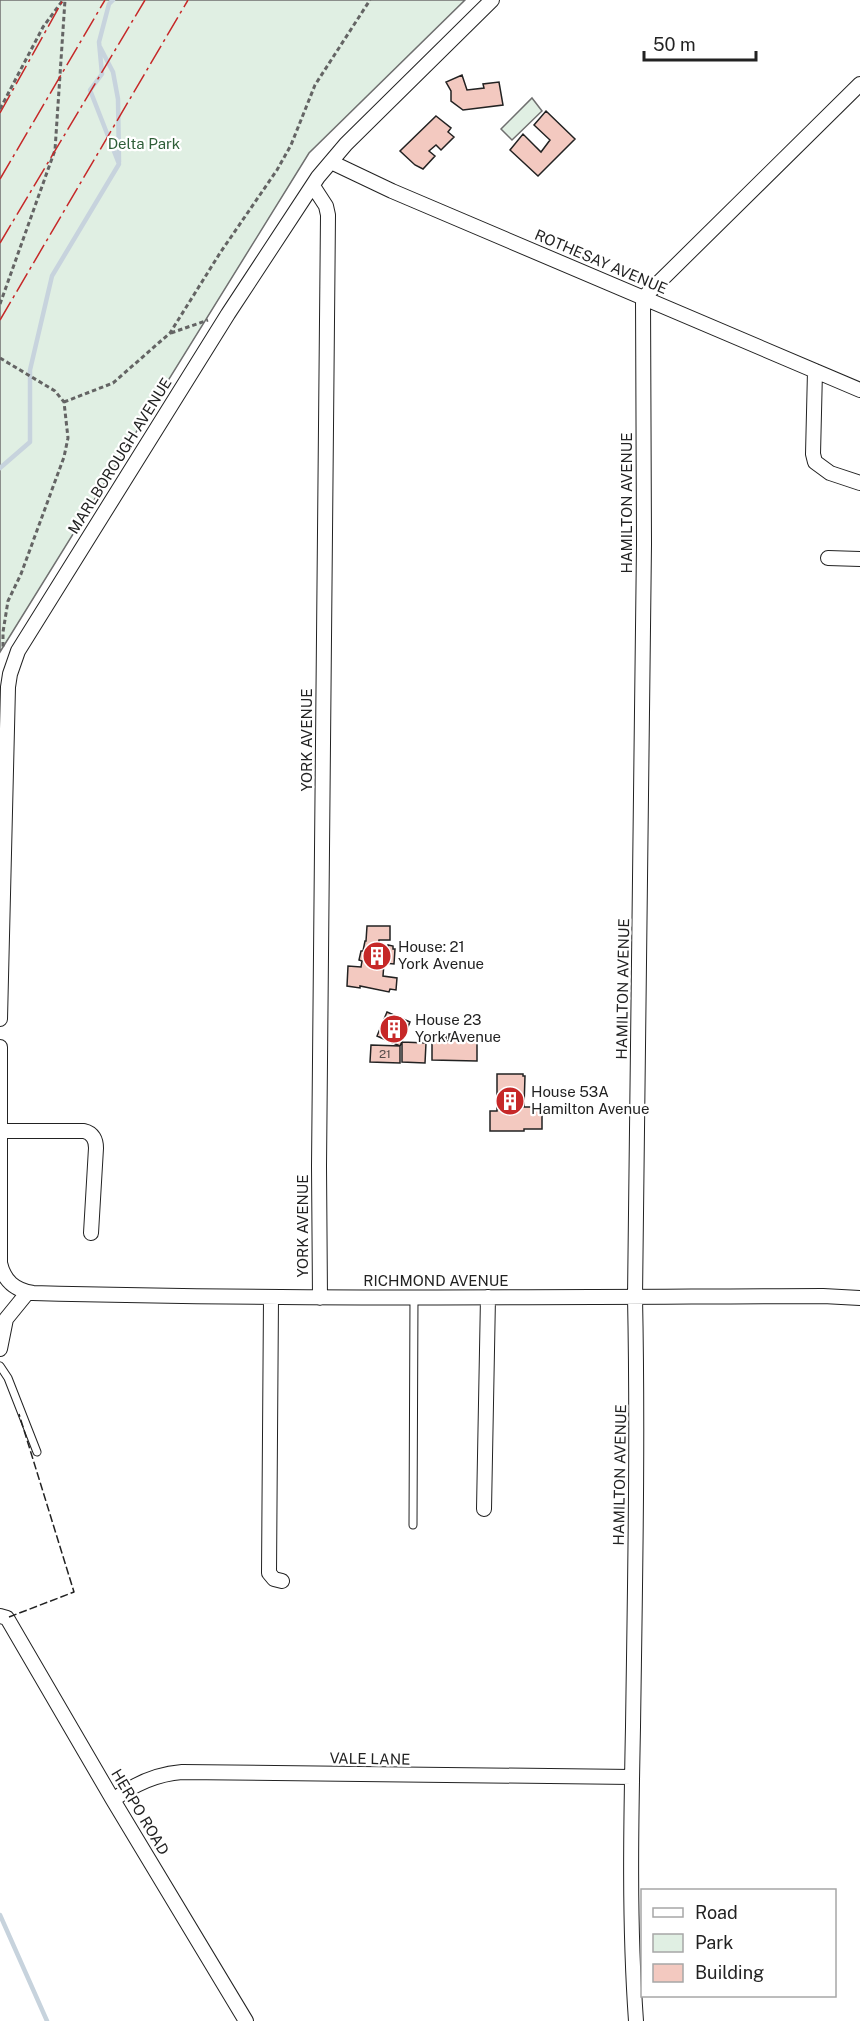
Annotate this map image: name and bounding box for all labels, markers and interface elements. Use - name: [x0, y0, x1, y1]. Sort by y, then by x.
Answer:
- scale bar: [644, 24, 756, 62]
- text: 50 m: [653, 34, 696, 55]
- park label: Delta Park: [108, 135, 180, 152]
- street label: ROTHESAY AVENUE: [532, 226, 670, 297]
- street label: MARLBOROUGH AVENUE: [64, 375, 175, 537]
- street label: HAMILTON AVENUE: [618, 432, 635, 574]
- street label: YORK AVENUE: [298, 688, 315, 792]
- street label: HAMILTON AVENUE: [613, 918, 632, 1060]
- place label: House: 21 York Avenue: [398, 938, 484, 972]
- building icon: House: 21 York Avenue: [361, 940, 393, 972]
- place label: House 23 York Avenue: [415, 1011, 501, 1045]
- building icon: House 23 York Avenue: [378, 1013, 410, 1045]
- house number: 21: [379, 1047, 391, 1061]
- place label: House 53A Hamilton Avenue: [531, 1083, 649, 1117]
- building icon: House 53A Hamilton Avenue: [494, 1085, 526, 1117]
- street label: YORK AVENUE: [294, 1174, 311, 1278]
- street label: RICHMOND AVENUE: [363, 1272, 509, 1289]
- street label: HAMILTON AVENUE: [610, 1404, 629, 1546]
- street label: VALE LANE: [329, 1749, 411, 1768]
- street label: HERPO ROAD: [108, 1766, 173, 1858]
- legend: [641, 1889, 836, 1997]
- text: Road: [695, 1902, 738, 1923]
- text: Park: [695, 1932, 733, 1953]
- text: Building: [695, 1962, 764, 1983]

